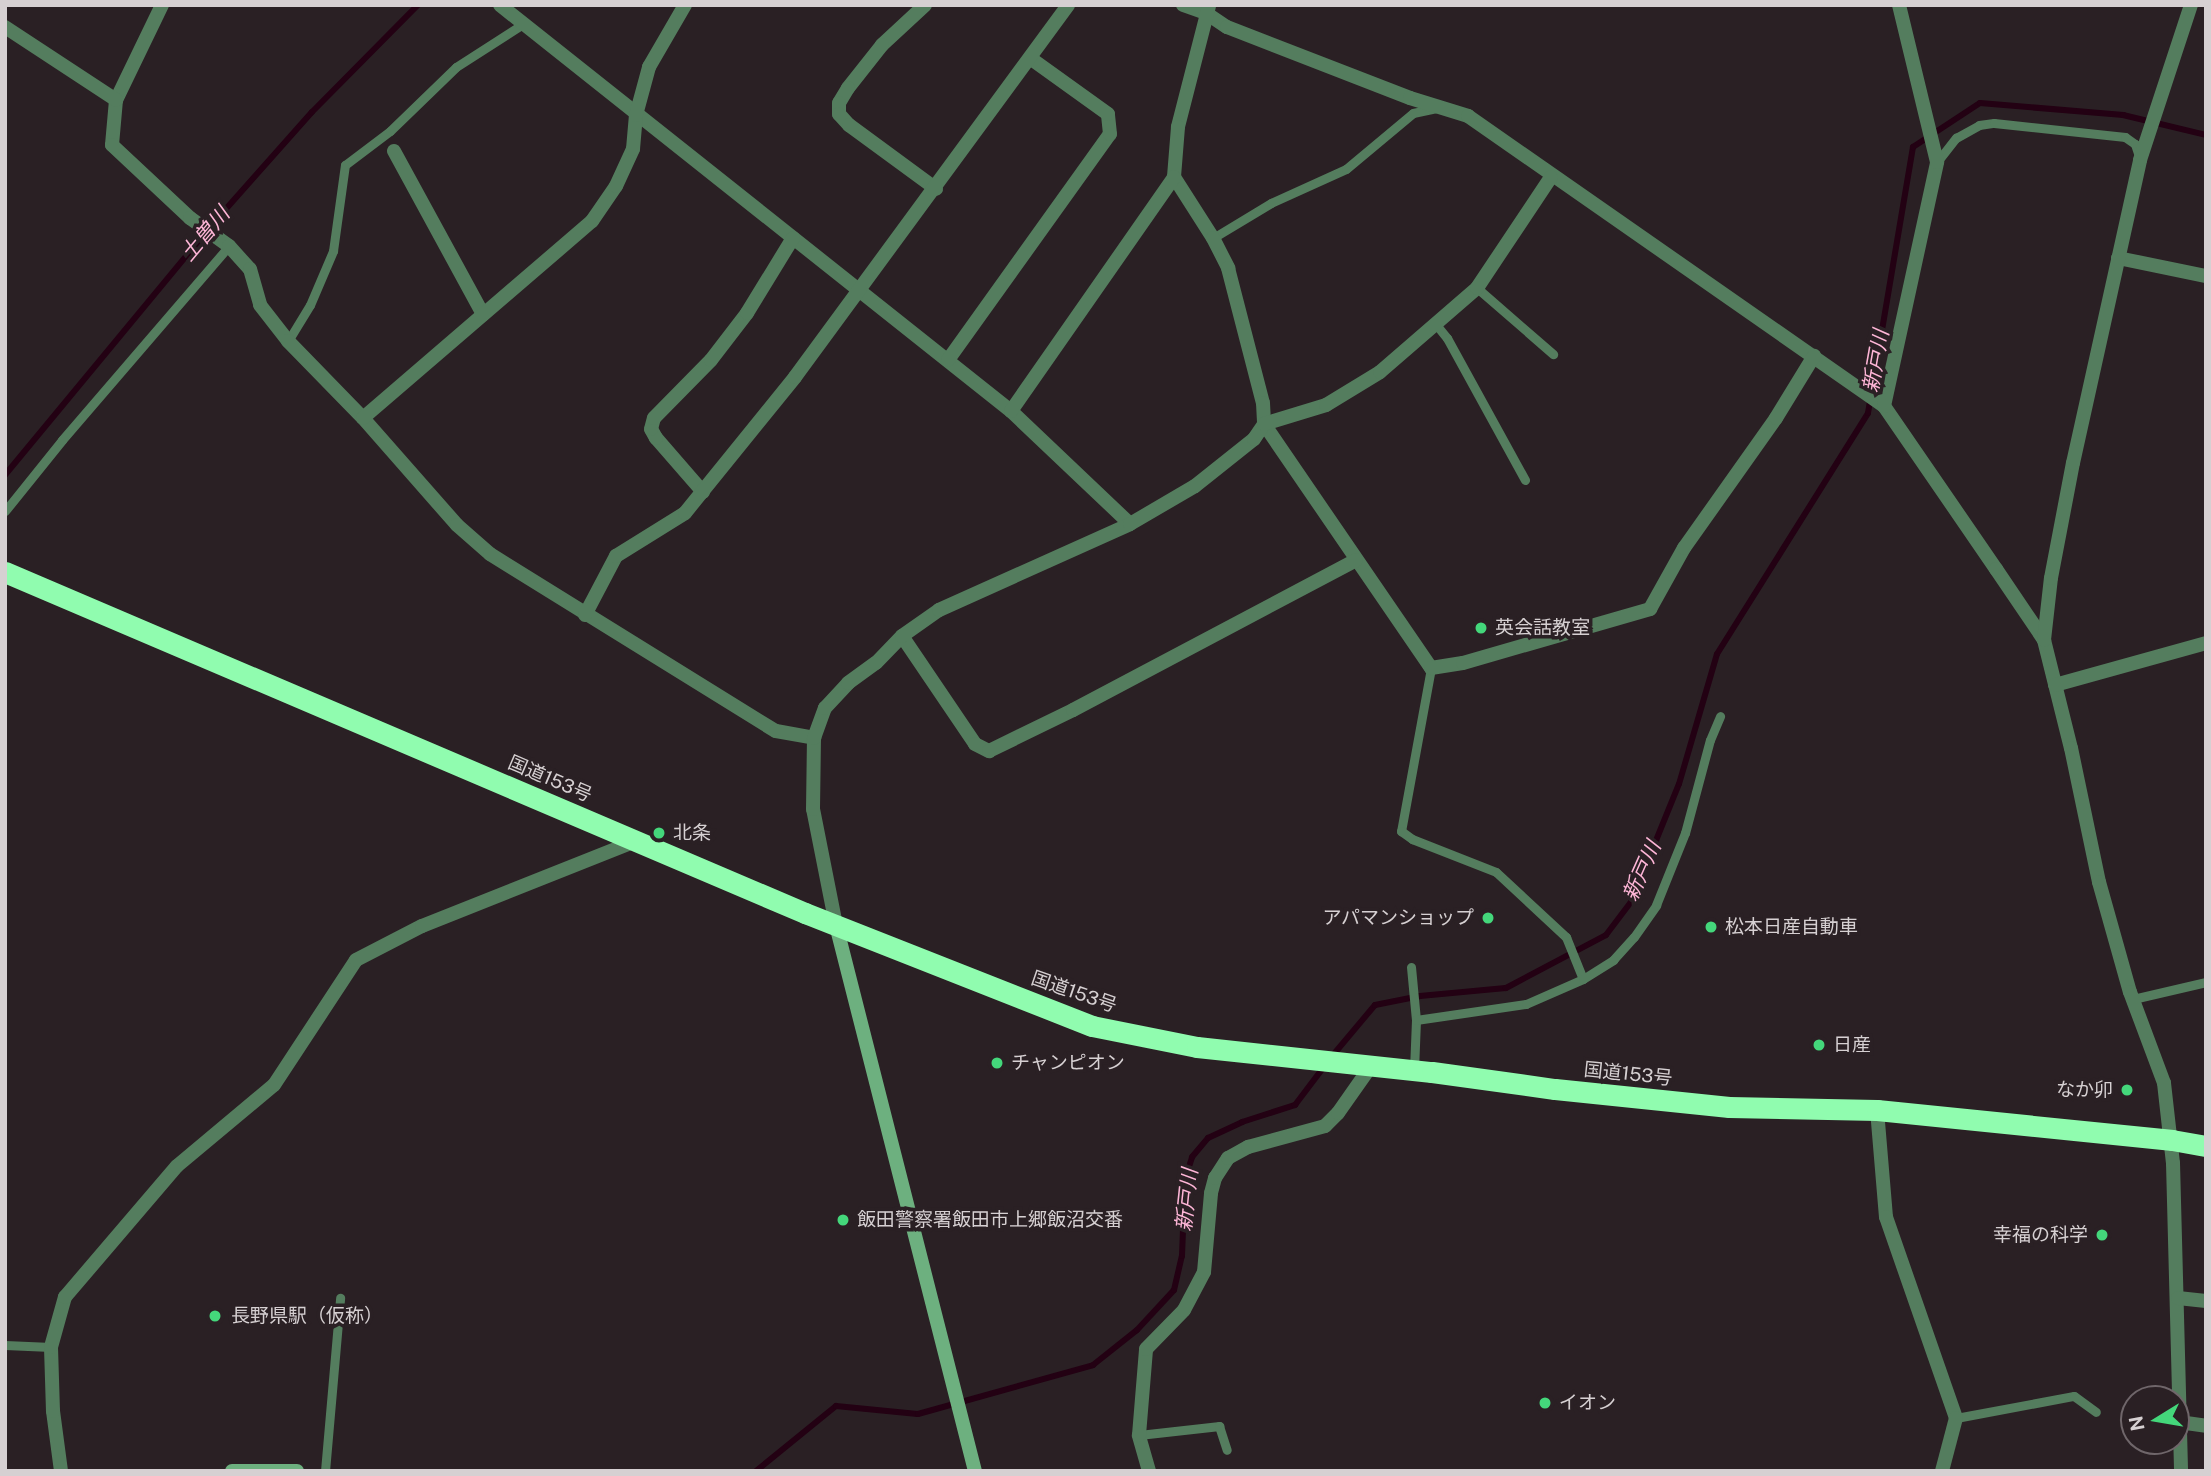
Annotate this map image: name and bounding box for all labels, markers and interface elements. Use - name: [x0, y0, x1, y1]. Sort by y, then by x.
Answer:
- water label: 土曽川: [175, 202, 235, 266]
- water label: 新戸川: [1858, 328, 1894, 394]
- place label: 英会話教室: [1495, 617, 1590, 639]
- marker: 英会話教室: [1473, 620, 1489, 636]
- street label: 国道153号: [505, 751, 595, 807]
- place label: 北条: [673, 822, 711, 844]
- marker: 北条: [651, 825, 667, 841]
- water label: 新戸川: [1618, 837, 1666, 905]
- place label: アパマンショップ: [1322, 907, 1474, 929]
- marker: アパマンショップ: [1480, 910, 1496, 926]
- place label: 松本日産自動車: [1725, 916, 1858, 938]
- marker: 松本日産自動車: [1703, 919, 1719, 935]
- street label: 国道153号: [1028, 967, 1120, 1017]
- place label: 日産: [1833, 1034, 1871, 1056]
- marker: 日産: [1811, 1037, 1827, 1053]
- place label: チャンピオン: [1011, 1052, 1125, 1074]
- marker: チャンピオン: [989, 1055, 1005, 1071]
- street label: 国道153号: [1583, 1058, 1673, 1090]
- place label: なか卯: [2056, 1079, 2113, 1101]
- marker: なか卯: [2119, 1082, 2135, 1098]
- water label: 新戸川: [1171, 1167, 1203, 1233]
- place label: 飯田警察署飯田市上郷飯沼交番: [857, 1209, 1123, 1231]
- marker: 飯田警察署飯田市上郷飯沼交番: [835, 1212, 851, 1228]
- place label: 幸福の科学: [1993, 1224, 2088, 1246]
- marker: 幸福の科学: [2094, 1227, 2110, 1243]
- place label: 長野県駅（仮称）: [231, 1305, 383, 1327]
- marker: 長野県駅（仮称）: [205, 1306, 225, 1326]
- north arrow: [2120, 1385, 2190, 1455]
- place label: イオン: [1559, 1392, 1616, 1414]
- marker: イオン: [1537, 1395, 1553, 1411]
- text: N: [2124, 1414, 2149, 1433]

